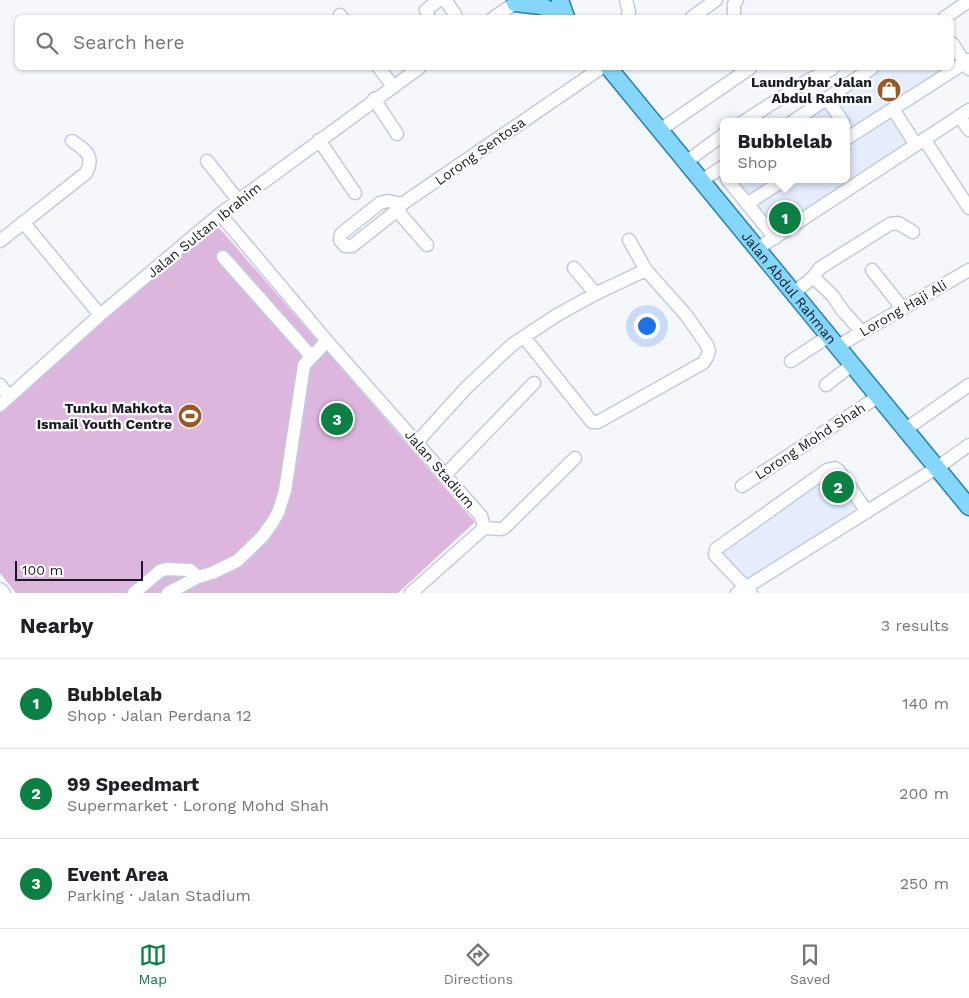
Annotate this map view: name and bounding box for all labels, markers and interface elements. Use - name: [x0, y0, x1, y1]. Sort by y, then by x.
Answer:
- search box: [15, 15, 954, 70]
- icon: search: [33, 29, 61, 57]
- text: Search here: [73, 31, 184, 54]
- place label: Laundrybar Jalan Abdul Rahman: [751, 74, 872, 106]
- shop icon: Laundrybar Jalan Abdul Rahman: [876, 77, 902, 103]
- street label: Lorong Sentosa: [432, 114, 528, 188]
- popup: [720, 118, 850, 183]
- text: Bubblelab: [737, 130, 833, 153]
- text: Shop: [737, 153, 777, 172]
- street label: Jalan Sultan Ibrahim: [144, 179, 264, 281]
- pin: 1: [769, 199, 801, 237]
- street label: Jalan Abdul Rahman: [738, 228, 840, 347]
- street label: Lorong Haji Ali: [856, 276, 950, 340]
- your location: [634, 313, 660, 339]
- street label: Lorong Mohd Shah: [752, 399, 868, 483]
- place label: Tunku Mahkota Ismail Youth Centre: [37, 400, 173, 432]
- pin: 3: [321, 400, 353, 438]
- sports icon: Tunku Mahkota Ismail Youth Centre: [177, 403, 203, 429]
- street label: Jalan Stadium: [402, 427, 478, 511]
- pin: 2: [822, 468, 854, 506]
- scale bar: [15, 558, 142, 581]
- text: 100 m: [22, 562, 63, 578]
- text: Nearby: [20, 613, 93, 638]
- text: 3 results: [881, 616, 949, 635]
- text: Bubblelab: [67, 683, 162, 706]
- text: 1: [33, 694, 39, 713]
- text: 140 m: [902, 694, 949, 713]
- text: Shop · Jalan Perdana 12: [67, 706, 252, 725]
- text: 99 Speedmart: [67, 773, 199, 796]
- text: 2: [31, 784, 41, 803]
- text: 200 m: [899, 784, 949, 803]
- text: Supermarket · Lorong Mohd Shah: [67, 796, 329, 815]
- text: Event Area: [67, 863, 168, 886]
- text: 3: [31, 874, 41, 893]
- text: 250 m: [900, 874, 949, 893]
- text: Parking · Jalan Stadium: [67, 886, 251, 905]
- tab: Map: [138, 941, 167, 987]
- tab: Directions: [444, 941, 513, 987]
- tab: Saved: [790, 941, 831, 987]

